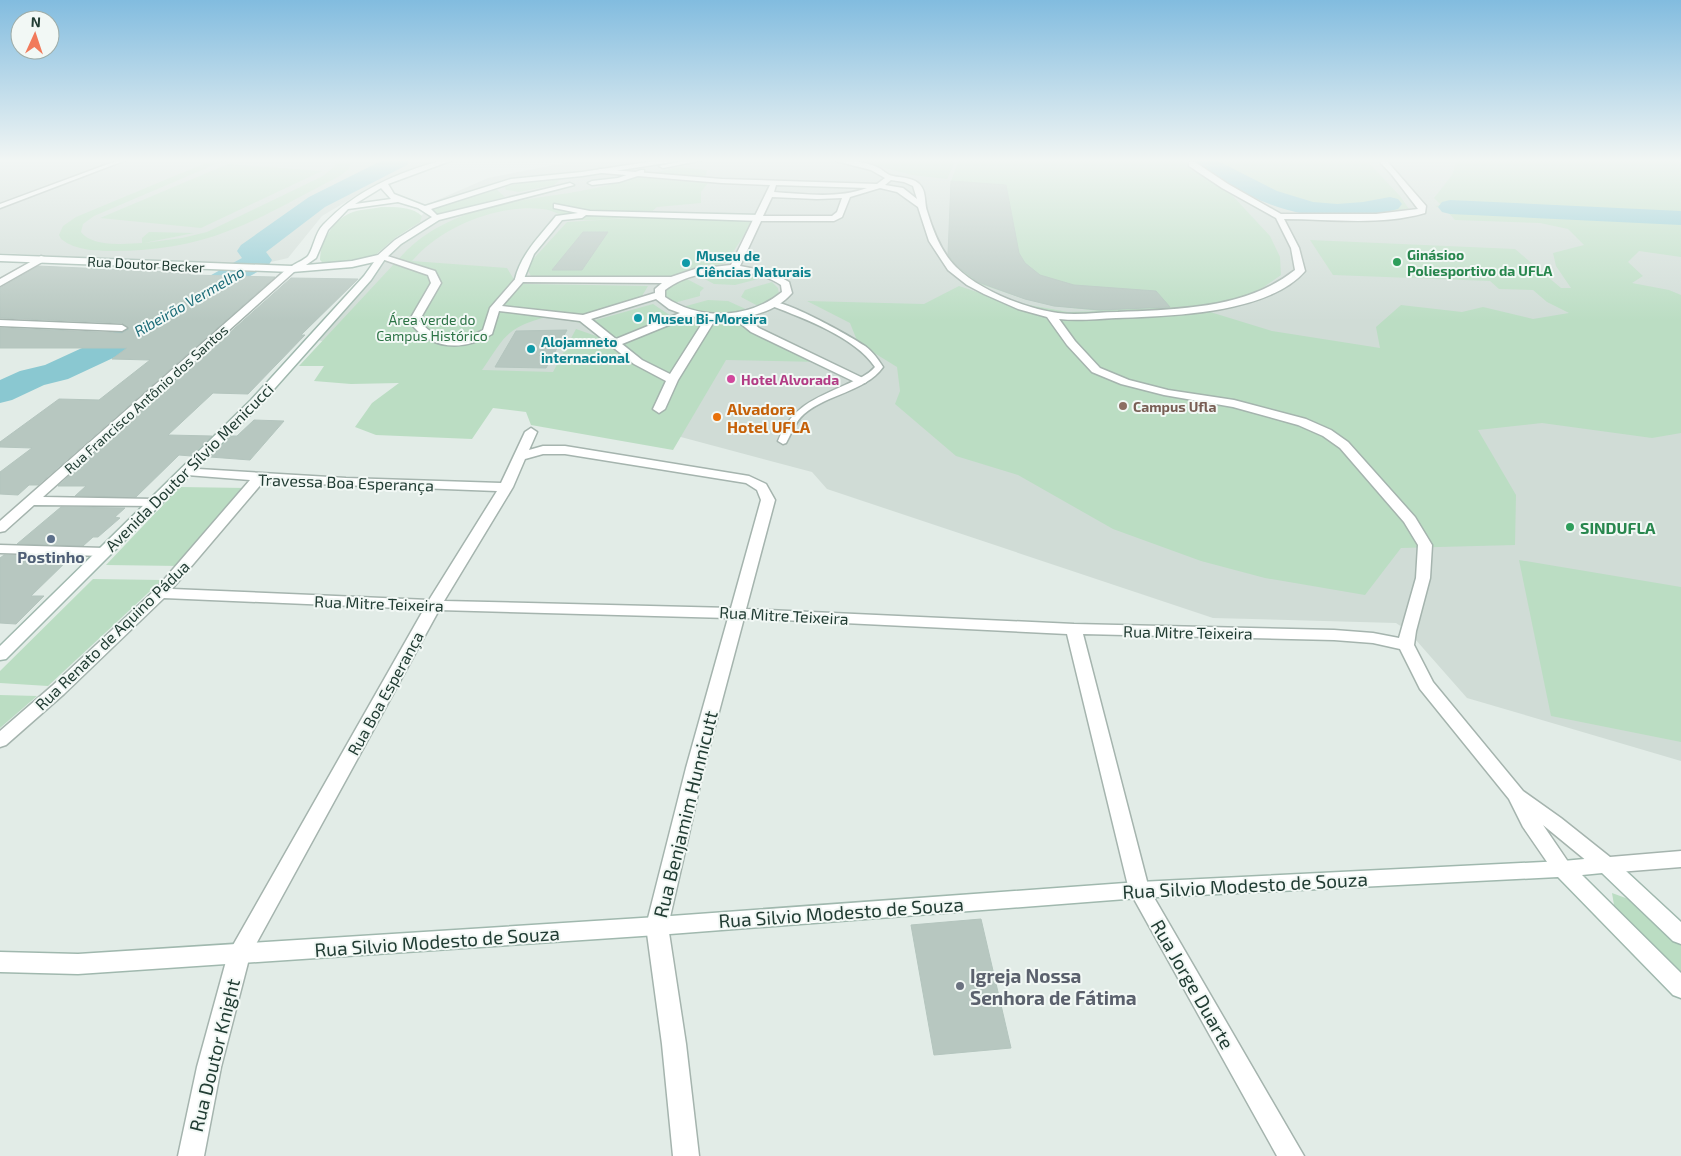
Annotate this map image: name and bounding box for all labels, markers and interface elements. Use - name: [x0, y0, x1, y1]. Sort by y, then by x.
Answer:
- north arrow: [10, 10, 60, 60]
- text: N: [30, 13, 41, 30]
- place label: Ginásioo Poliesportivo da UFLA: [1407, 246, 1553, 279]
- place label: Museu de Ciências Naturais: [696, 247, 811, 280]
- street label: Rua Doutor Becker: [87, 252, 205, 276]
- marker: Ginásioo Poliesportivo da UFLA: [1391, 256, 1403, 268]
- marker: Museu de Ciências Naturais: [680, 257, 692, 269]
- water label: Ribeirão Vermelho: [131, 262, 247, 340]
- place label: Museu Bi-Moreira: [648, 310, 767, 327]
- park label: Área verde do Campus Histórico: [376, 311, 488, 344]
- marker: Museu Bi-Moreira: [632, 312, 644, 324]
- street label: Rua Francisco Antônio dos Santos: [61, 321, 231, 477]
- place label: Alojamneto internacional: [541, 333, 630, 366]
- marker: Alojamneto internacional: [525, 343, 537, 355]
- place label: Hotel Alvorada: [741, 371, 839, 388]
- marker: Hotel Alvorada: [725, 373, 737, 385]
- street label: Avenida Doutor Sílvio Menicucci: [101, 379, 277, 555]
- place label: Campus Ufla: [1133, 398, 1216, 415]
- place label: Alvadora Hotel UFLA: [727, 399, 811, 436]
- marker: Campus Ufla: [1117, 400, 1129, 412]
- marker: Alvadora Hotel UFLA: [711, 411, 723, 423]
- street label: Travessa Boa Esperança: [258, 469, 434, 496]
- place label: SINDUFLA: [1580, 518, 1656, 537]
- marker: SINDUFLA: [1564, 521, 1576, 533]
- marker: Postinho: [45, 533, 57, 545]
- place label: Postinho: [17, 547, 85, 566]
- street label: Rua Renato de Aquino Pádua: [31, 556, 193, 714]
- street label: Rua Mitre Teixeira: [314, 591, 444, 615]
- street label: Rua Mitre Teixeira: [719, 602, 849, 628]
- street label: Rua Mitre Teixeira: [1123, 621, 1253, 643]
- street label: Rua Boa Esperança: [343, 628, 428, 759]
- street label: Rua Benjamim Hunnicutt: [648, 708, 722, 920]
- street label: Rua Silvio Modesto de Souza: [1122, 867, 1368, 903]
- street label: Rua Silvio Modesto de Souza: [718, 892, 964, 932]
- street label: Rua Jorge Duarte: [1147, 915, 1239, 1053]
- street label: Rua Silvio Modesto de Souza: [314, 921, 560, 961]
- place label: Igreja Nossa Senhora de Fátima: [970, 964, 1137, 1009]
- street label: Rua Doutor Knight: [184, 976, 244, 1134]
- marker: Igreja Nossa Senhora de Fátima: [954, 980, 966, 992]

